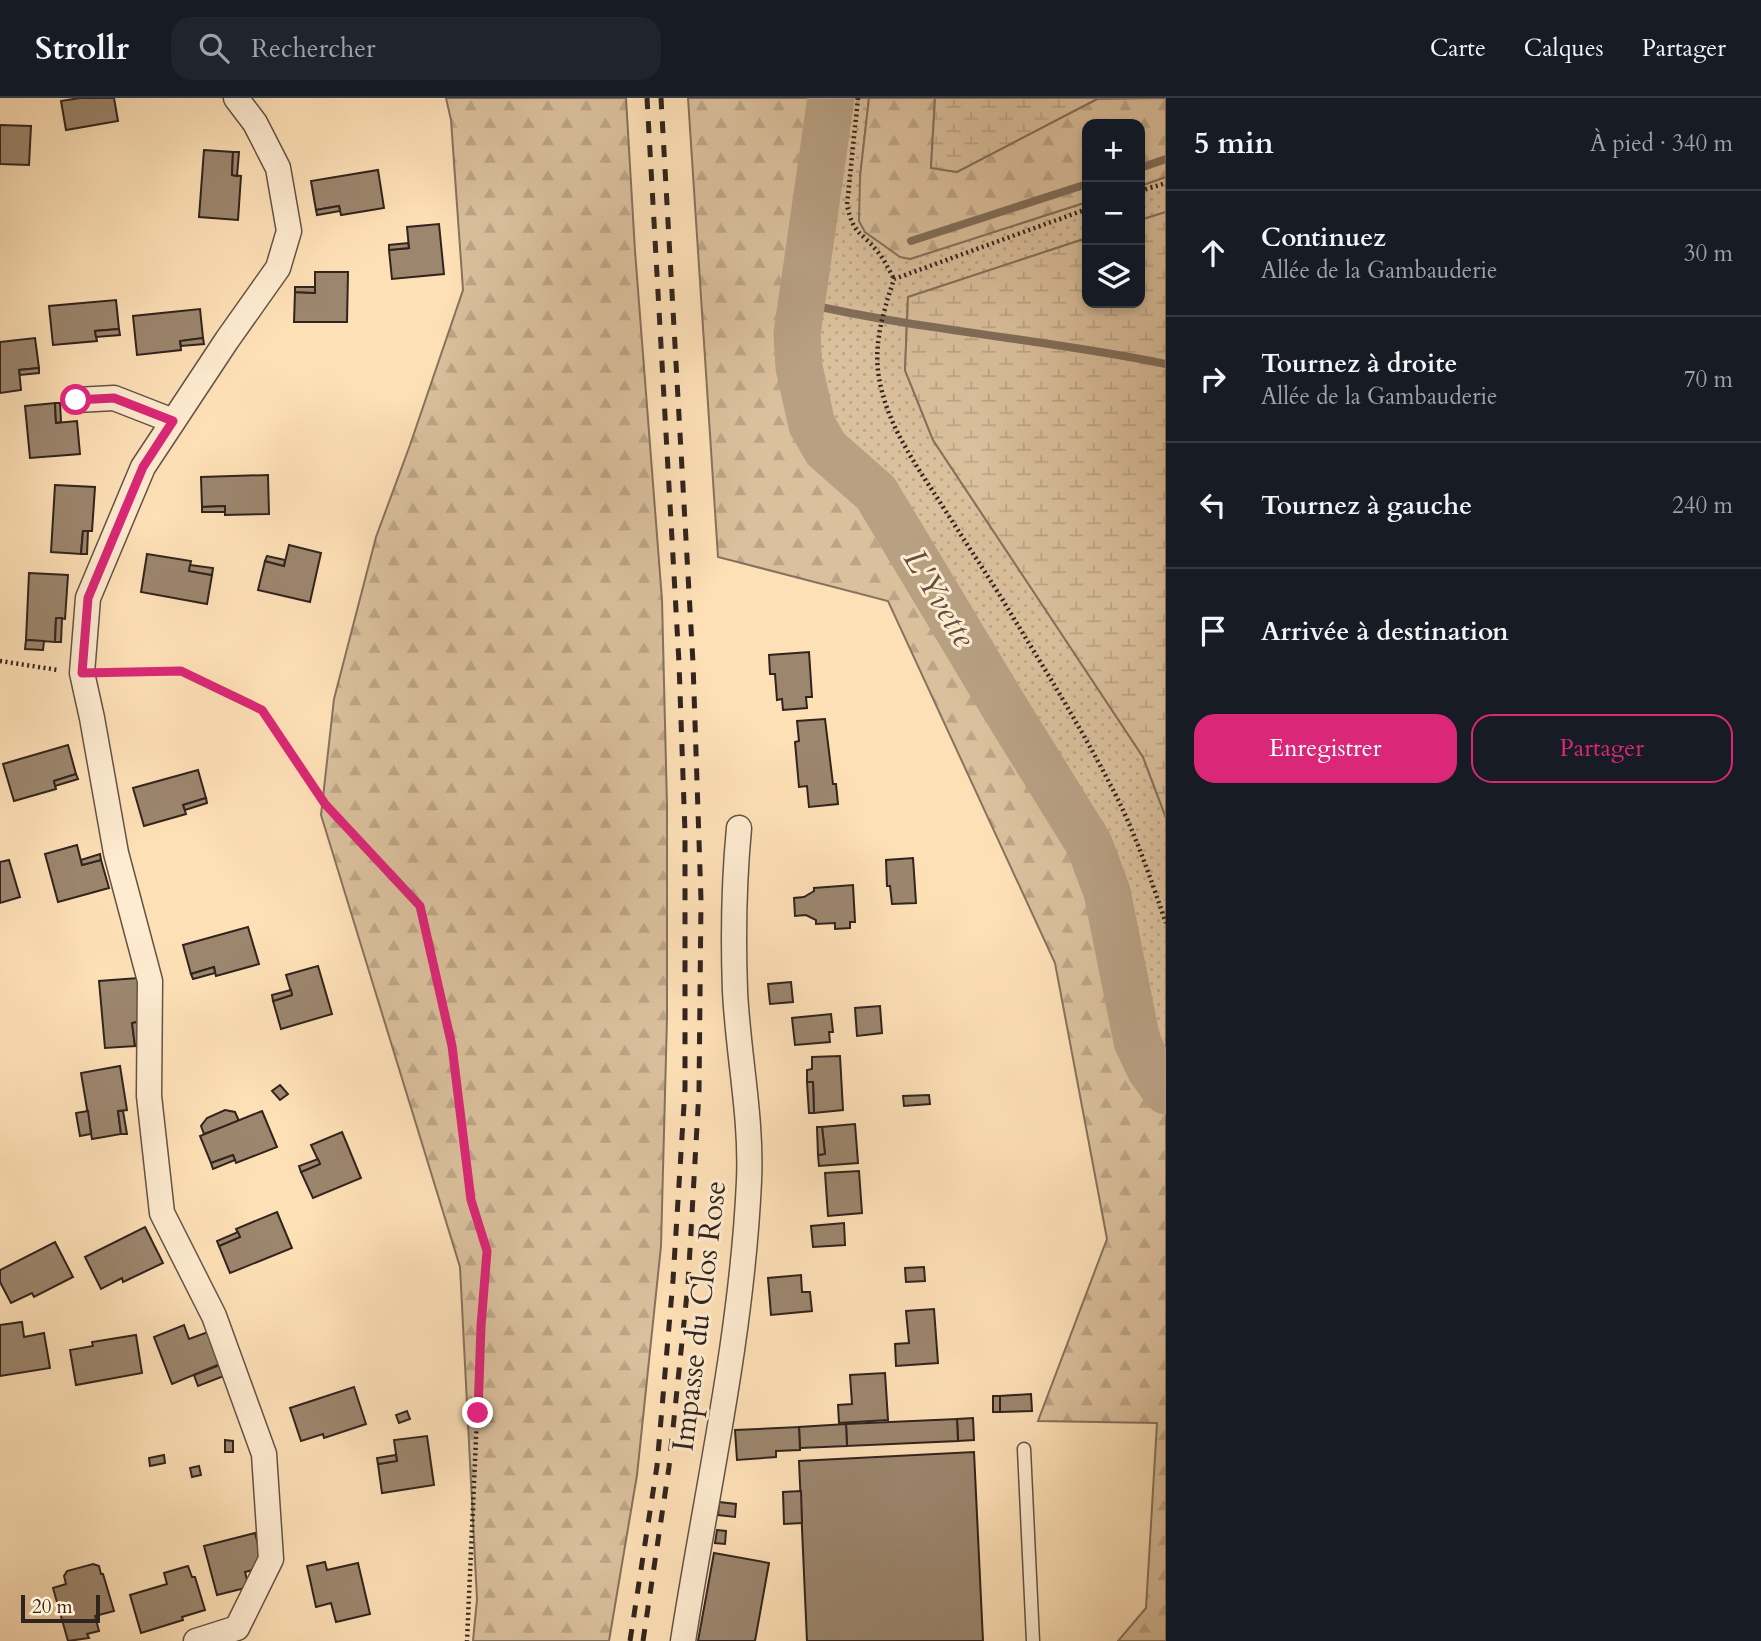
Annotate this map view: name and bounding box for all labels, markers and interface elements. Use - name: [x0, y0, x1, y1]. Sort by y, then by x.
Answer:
- search box: [171, 17, 661, 80]
- text: Strollr: [35, 26, 129, 71]
- icon: search: [195, 29, 233, 67]
- text: Rechercher: [251, 31, 376, 66]
- text: Carte: [1430, 32, 1486, 65]
- text: Calques: [1524, 32, 1604, 65]
- text: Partager: [1642, 32, 1726, 65]
- map controls: [1082, 119, 1145, 308]
- button: +: [1082, 119, 1145, 182]
- text: 5 min: [1194, 123, 1274, 164]
- text: À pied · 340 m: [1590, 128, 1733, 159]
- button: −: [1082, 182, 1145, 245]
- text: Continuez: [1261, 220, 1386, 255]
- icon: ahead: [1194, 234, 1232, 272]
- text: 30 m: [1684, 238, 1733, 269]
- button: layers: [1082, 245, 1145, 308]
- text: Allée de la Gambauderie: [1261, 255, 1497, 286]
- text: Tournez à droite: [1261, 346, 1457, 381]
- icon: right: [1194, 360, 1232, 398]
- text: 70 m: [1684, 364, 1733, 395]
- text: Allée de la Gambauderie: [1261, 381, 1497, 412]
- route start: [60, 384, 91, 415]
- icon: left: [1194, 486, 1232, 524]
- text: Tournez à gauche: [1261, 488, 1472, 523]
- text: 240 m: [1672, 490, 1733, 521]
- water label: L'Yvette: [893, 541, 986, 656]
- icon: arrive: [1194, 612, 1232, 650]
- text: Arrivée à destination: [1261, 614, 1509, 649]
- button: Enregistrer: [1194, 714, 1457, 783]
- button: Partager: [1471, 714, 1733, 783]
- street label: Impasse du Clos Rose: [663, 1178, 736, 1454]
- route end: [462, 1397, 493, 1428]
- scale bar: [21, 1592, 100, 1624]
- text: 20 m: [32, 1594, 73, 1620]

